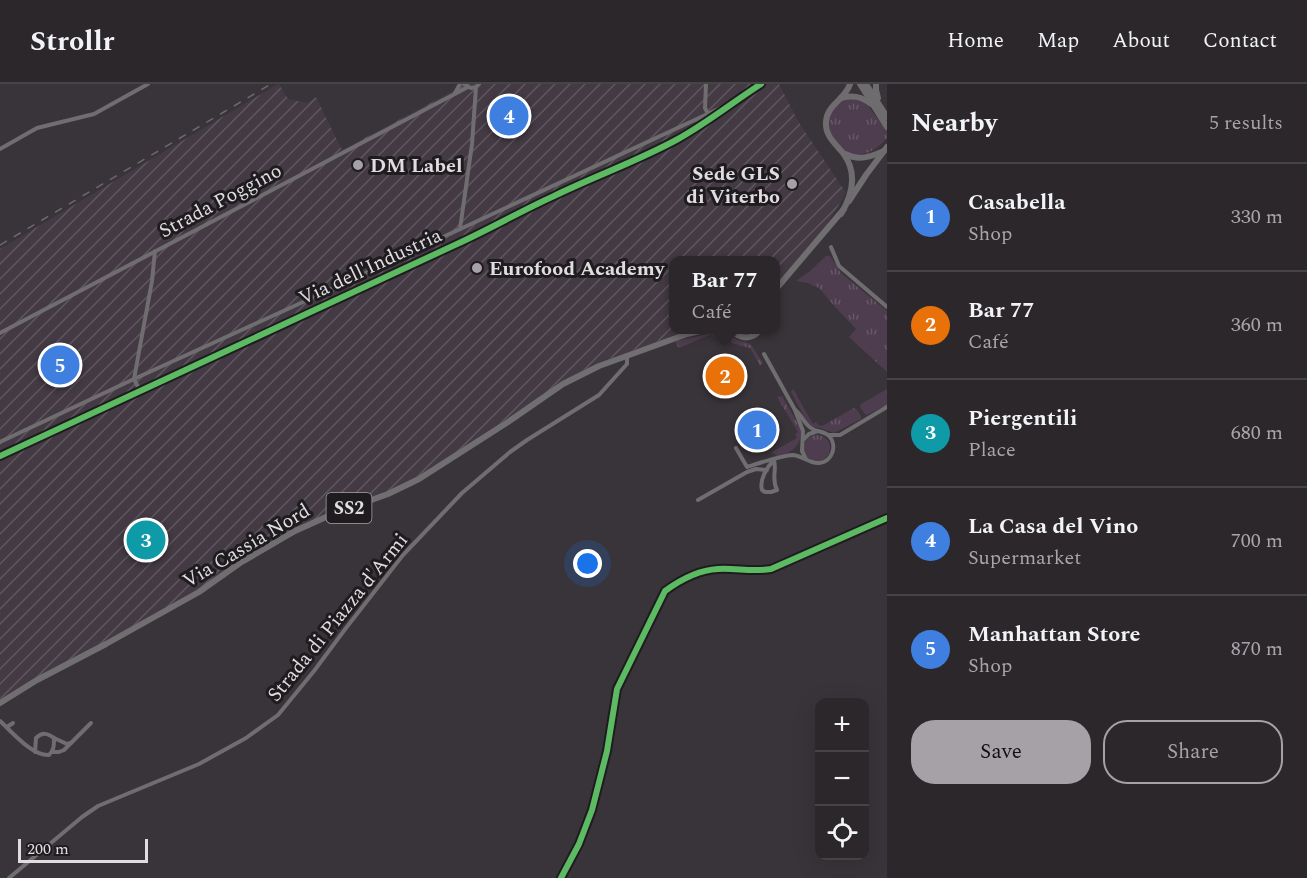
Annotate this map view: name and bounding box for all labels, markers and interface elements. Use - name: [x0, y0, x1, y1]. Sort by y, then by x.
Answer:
- text: Strollr: [30, 20, 114, 63]
- text: Home: [947, 25, 1004, 57]
- text: Map: [1037, 25, 1079, 57]
- text: About: [1112, 25, 1170, 57]
- text: Contact: [1203, 25, 1277, 57]
- pin: 4: [490, 93, 528, 138]
- text: Nearby: [911, 103, 997, 143]
- text: 5 results: [1209, 108, 1283, 138]
- place label: DM Label: [370, 151, 463, 181]
- street label: Strada Poggino: [154, 156, 287, 246]
- marker: DM Label: [351, 158, 365, 172]
- place label: Sede GLS di Viterbo: [686, 159, 780, 212]
- marker: Sede GLS di Viterbo: [785, 177, 799, 191]
- text: Casabella: [968, 186, 1066, 219]
- text: 1: [925, 202, 936, 232]
- text: 330 m: [1231, 202, 1283, 232]
- text: Shop: [968, 219, 1012, 249]
- street label: Via dell'Industria: [294, 220, 447, 313]
- place label: Eurofood Academy: [489, 254, 666, 284]
- popup: [669, 256, 780, 334]
- marker: Eurofood Academy: [470, 261, 484, 275]
- text: Bar 77: [691, 264, 758, 297]
- text: Bar 77: [968, 294, 1035, 327]
- text: Café: [691, 297, 732, 327]
- text: 2: [925, 310, 936, 340]
- text: 360 m: [1231, 310, 1283, 340]
- text: Café: [968, 327, 1009, 357]
- pin: 5: [40, 342, 80, 388]
- pin: 2: [706, 354, 744, 398]
- text: Piergentili: [968, 402, 1077, 435]
- pin: 1: [738, 408, 777, 452]
- text: 3: [925, 418, 936, 448]
- text: 680 m: [1231, 418, 1283, 448]
- text: Place: [968, 435, 1016, 465]
- road number: SS2: [326, 493, 372, 523]
- street label: Via Cassia Nord: [177, 496, 316, 596]
- text: La Casa del Vino: [968, 510, 1138, 543]
- pin: 3: [126, 518, 166, 562]
- text: 4: [925, 526, 936, 556]
- text: 700 m: [1231, 526, 1283, 556]
- street label: Strada di Piazza d'Armi: [260, 527, 415, 708]
- text: Supermarket: [968, 543, 1081, 573]
- your location: [573, 549, 602, 578]
- text: Manhattan Store: [968, 618, 1140, 651]
- text: 5: [925, 634, 936, 664]
- text: 870 m: [1231, 634, 1283, 664]
- text: Shop: [968, 651, 1012, 681]
- map controls: [815, 698, 869, 860]
- button: +: [815, 698, 869, 752]
- button: Save: [911, 720, 1091, 784]
- button: Share: [1103, 720, 1283, 784]
- button: −: [815, 752, 869, 806]
- button: locate: [815, 806, 869, 860]
- scale bar: [18, 836, 148, 864]
- text: 200 m: [27, 837, 69, 861]

